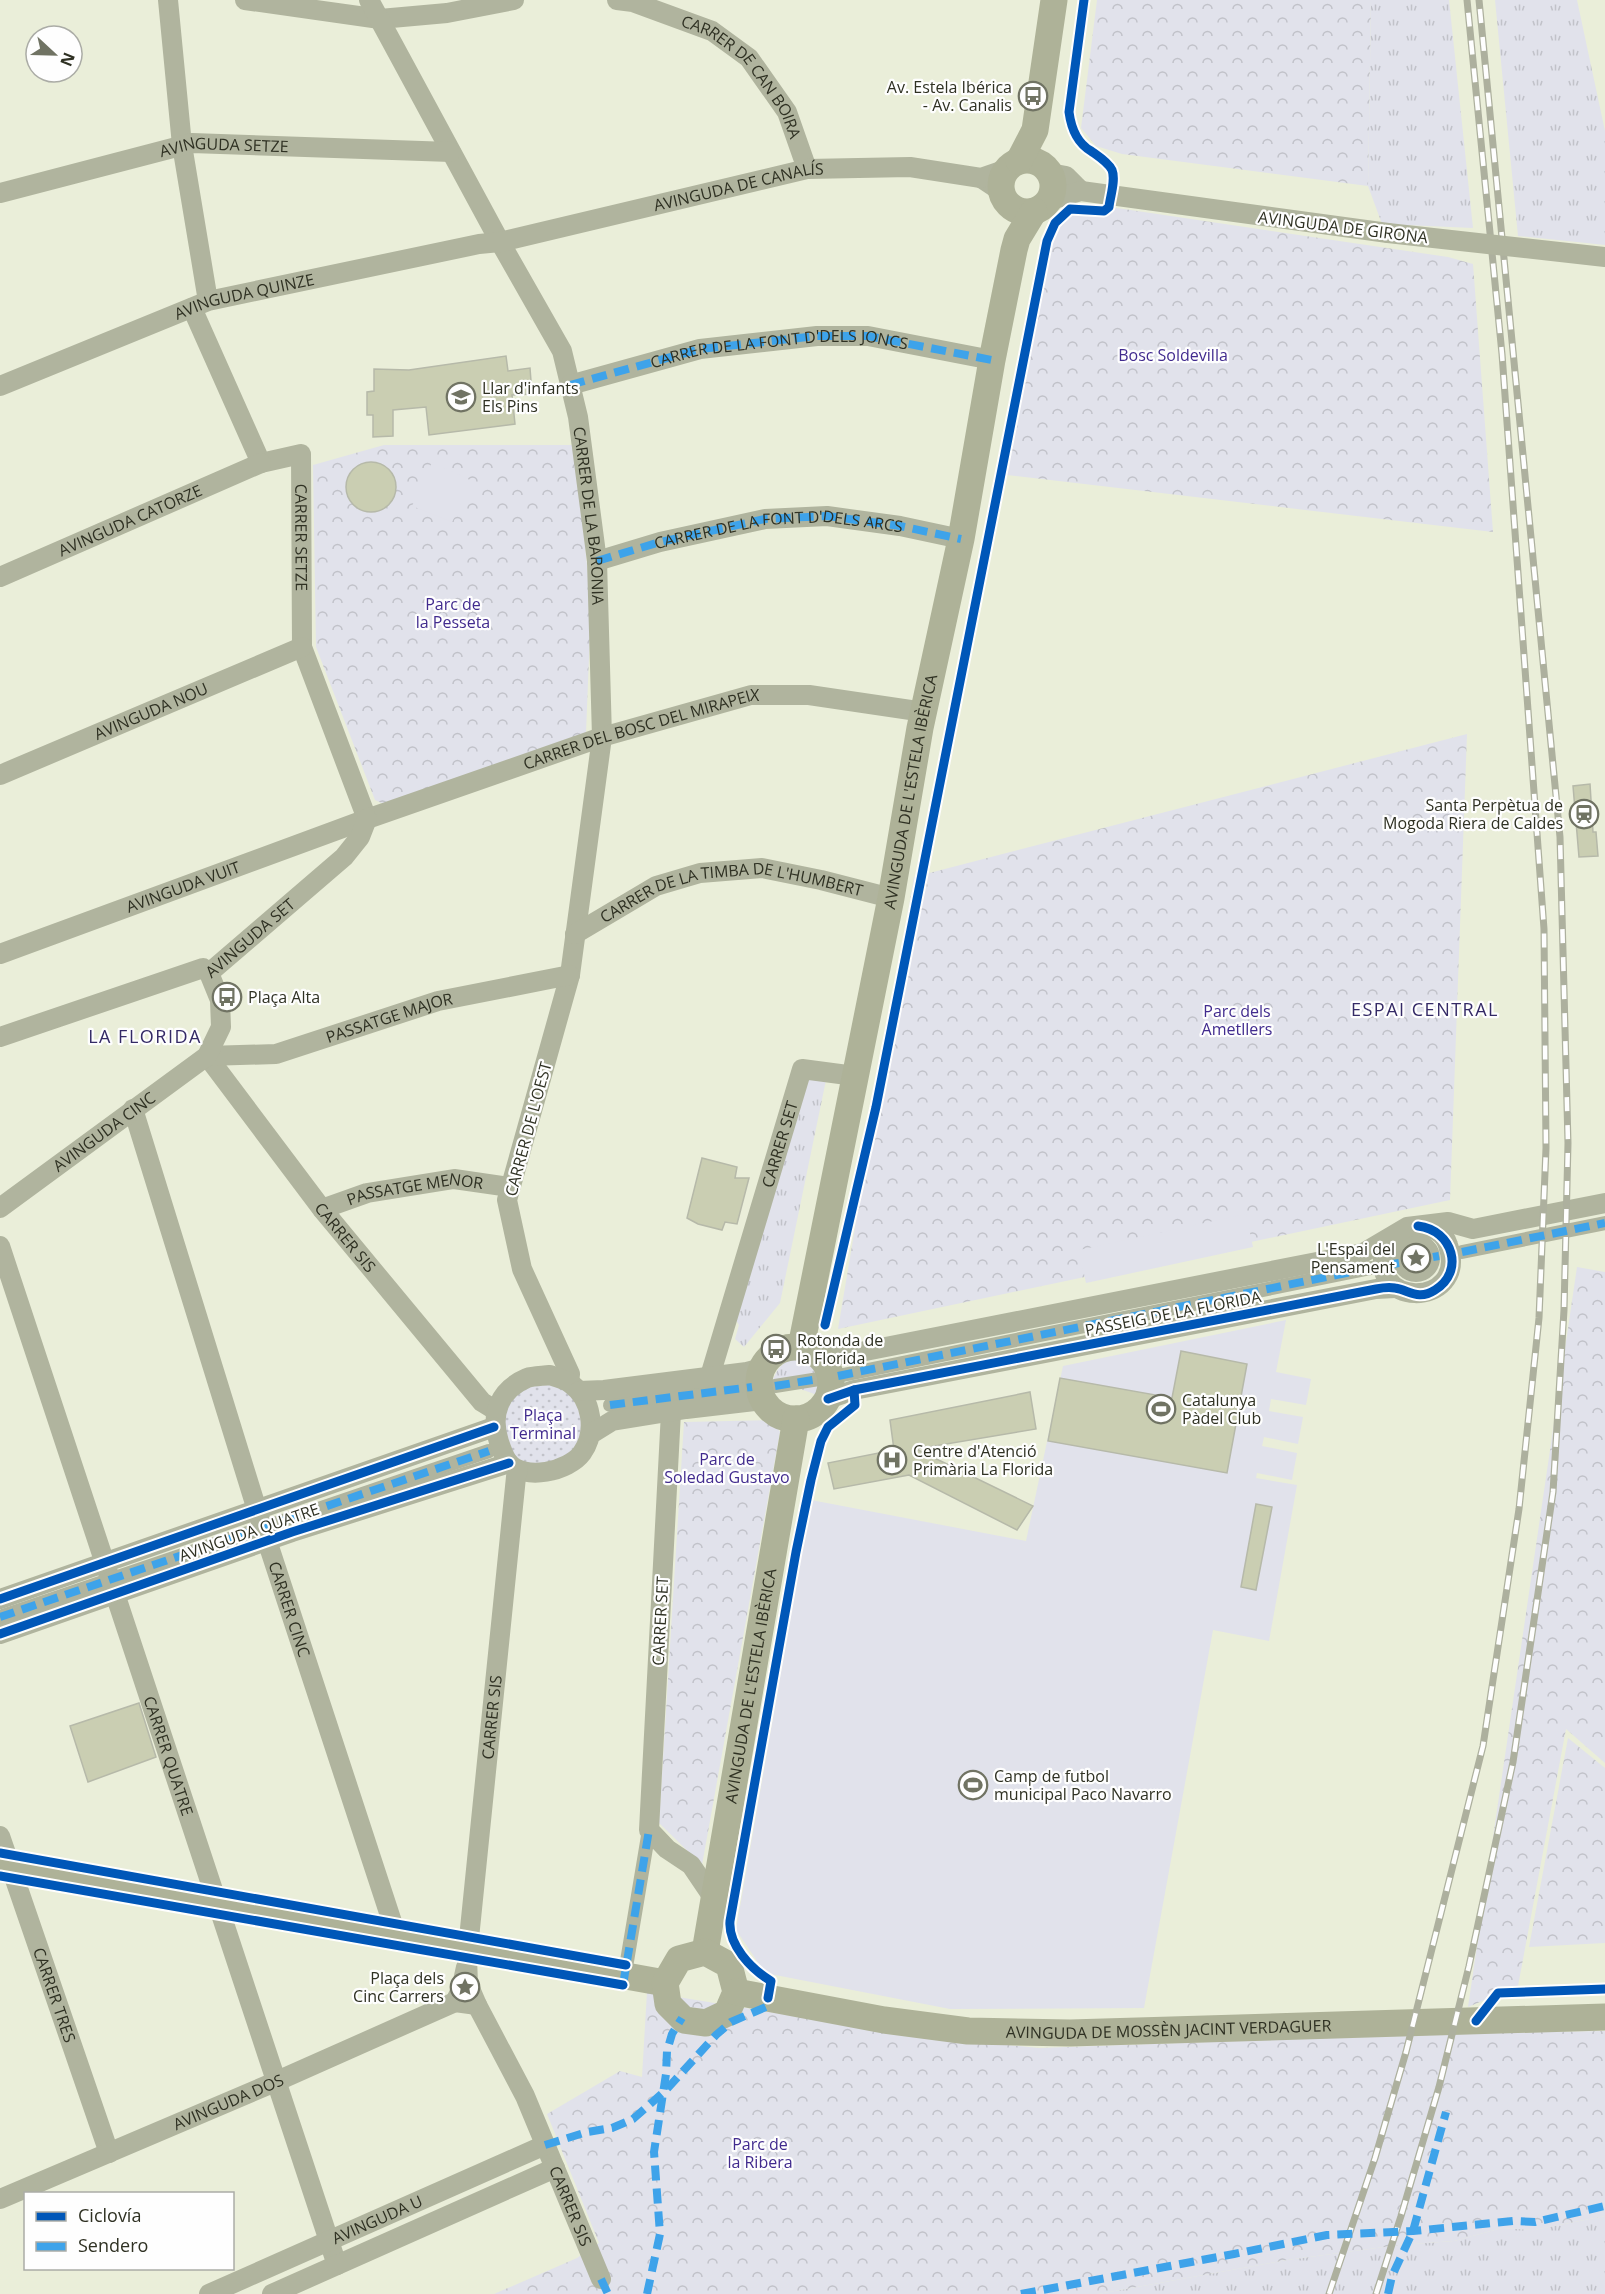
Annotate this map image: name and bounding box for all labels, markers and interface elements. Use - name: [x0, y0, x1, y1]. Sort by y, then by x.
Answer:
- street label: CARRER DE CAN BOIRA: [678, 10, 807, 142]
- north arrow: [24, 24, 84, 84]
- text: N: [55, 49, 81, 70]
- place label: Av. Estela Ibérica - Av. Canalis: [887, 76, 1012, 116]
- bus stop icon: Av. Estela Ibérica - Av. Canalis: [1017, 80, 1049, 112]
- street label: AVINGUDA SETZE: [157, 132, 289, 162]
- street label: AVINGUDA DE CANALÍS: [651, 157, 824, 216]
- street label: AVINGUDA DE GIRONA: [1257, 206, 1430, 248]
- street label: AVINGUDA QUINZE: [171, 268, 316, 325]
- street label: CARRER DE LA FONT D'DELS JONCS: [648, 325, 910, 373]
- park label: Bosc Soldevilla: [1118, 344, 1228, 366]
- place label: Llar d'infants Els Pins: [482, 377, 579, 417]
- school or university icon: Llar d'infants Els Pins: [445, 381, 477, 413]
- street label: CARRER DE LA BARONIA: [568, 425, 609, 606]
- street label: AVINGUDA CATORZE: [55, 479, 205, 561]
- street label: CARRER SETZE: [290, 484, 313, 591]
- street label: CARRER DE LA FONT D'DELS ARCS: [651, 505, 904, 554]
- park label: Parc de la Pesseta: [416, 593, 490, 633]
- street label: AVINGUDA DE L'ESTELA IBÈRICA: [878, 671, 943, 911]
- street label: AVINGUDA NOU: [91, 677, 211, 745]
- street label: CARRER DEL BOSC DEL MIRAPEIX: [520, 684, 760, 775]
- place label: Santa Perpètua de Mogoda Riera de Caldes: [1383, 794, 1563, 834]
- station icon: Santa Perpètua de Mogoda Riera de Caldes: [1568, 798, 1600, 830]
- street label: AVINGUDA VUIT: [123, 856, 243, 918]
- street label: CARRER DE LA TIMBA DE L'HUMBERT: [596, 857, 866, 928]
- street label: AVINGUDA SET: [200, 893, 300, 983]
- bus stop icon: Plaça Alta: [211, 981, 243, 1013]
- place label: Plaça Alta: [248, 986, 320, 1008]
- street label: PASSATGE MAJOR: [323, 987, 455, 1048]
- district label: ESPAI CENTRAL: [1351, 997, 1499, 1021]
- park label: Parc dels Ametllers: [1202, 1000, 1272, 1040]
- district label: LA FLORIDA: [88, 1024, 202, 1048]
- street label: CARRER DE L'OEST: [499, 1059, 557, 1199]
- street label: AVINGUDA CINC: [48, 1087, 160, 1177]
- street label: CARRER SET: [756, 1098, 803, 1190]
- street label: PASSATGE MENOR: [343, 1167, 485, 1210]
- street label: CARRER SIS: [310, 1198, 381, 1277]
- place label: L'Espai del Pensament: [1311, 1238, 1395, 1278]
- place icon: L'Espai del Pensament: [1400, 1242, 1432, 1274]
- street label: PASSEIG DE LA FLORIDA: [1083, 1285, 1264, 1341]
- place label: Rotonda de la Florida: [797, 1329, 883, 1369]
- bus stop icon: Rotonda de la Florida: [760, 1333, 792, 1365]
- place label: Catalunya Pàdel Club: [1182, 1389, 1261, 1429]
- sports icon: Catalunya Pàdel Club: [1145, 1393, 1177, 1425]
- park label: Plaça Terminal: [510, 1404, 576, 1444]
- place label: Centre d'Atenció Primària La Florida: [913, 1440, 1053, 1480]
- hospital icon: Centre d'Atenció Primària La Florida: [876, 1444, 908, 1476]
- park label: Parc de Soledad Gustavo: [664, 1448, 790, 1488]
- street label: AVINGUDA QUATRE: [176, 1498, 322, 1566]
- street label: CARRER CINC: [264, 1558, 315, 1660]
- street label: AVINGUDA DE L'ESTELA IBÈRICA: [720, 1566, 781, 1805]
- street label: CARRER SET: [647, 1576, 673, 1666]
- street label: CARRER SIS: [476, 1674, 507, 1761]
- street label: CARRER QUATRE: [139, 1693, 199, 1818]
- place label: Camp de futbol municipal Paco Navarro: [994, 1765, 1172, 1805]
- sports icon: Camp de futbol municipal Paco Navarro: [957, 1769, 989, 1801]
- street label: CARRER TRES: [28, 1944, 81, 2046]
- place label: Plaça dels Cinc Carrers: [353, 1967, 444, 2007]
- place icon: Plaça dels Cinc Carrers: [449, 1971, 481, 2003]
- street label: AVINGUDA DE MOSSÈN JACINT VERDAGUER: [1006, 2014, 1332, 2044]
- street label: AVINGUDA DOS: [169, 2069, 287, 2135]
- park label: Parc de la Ribera: [727, 2133, 793, 2173]
- street label: CARRER SIS: [544, 2163, 597, 2250]
- street label: AVINGUDA U: [328, 2190, 426, 2249]
- legend: [24, 2192, 234, 2270]
- text: Ciclovía: [78, 2203, 141, 2227]
- text: Sendero: [78, 2233, 148, 2257]

